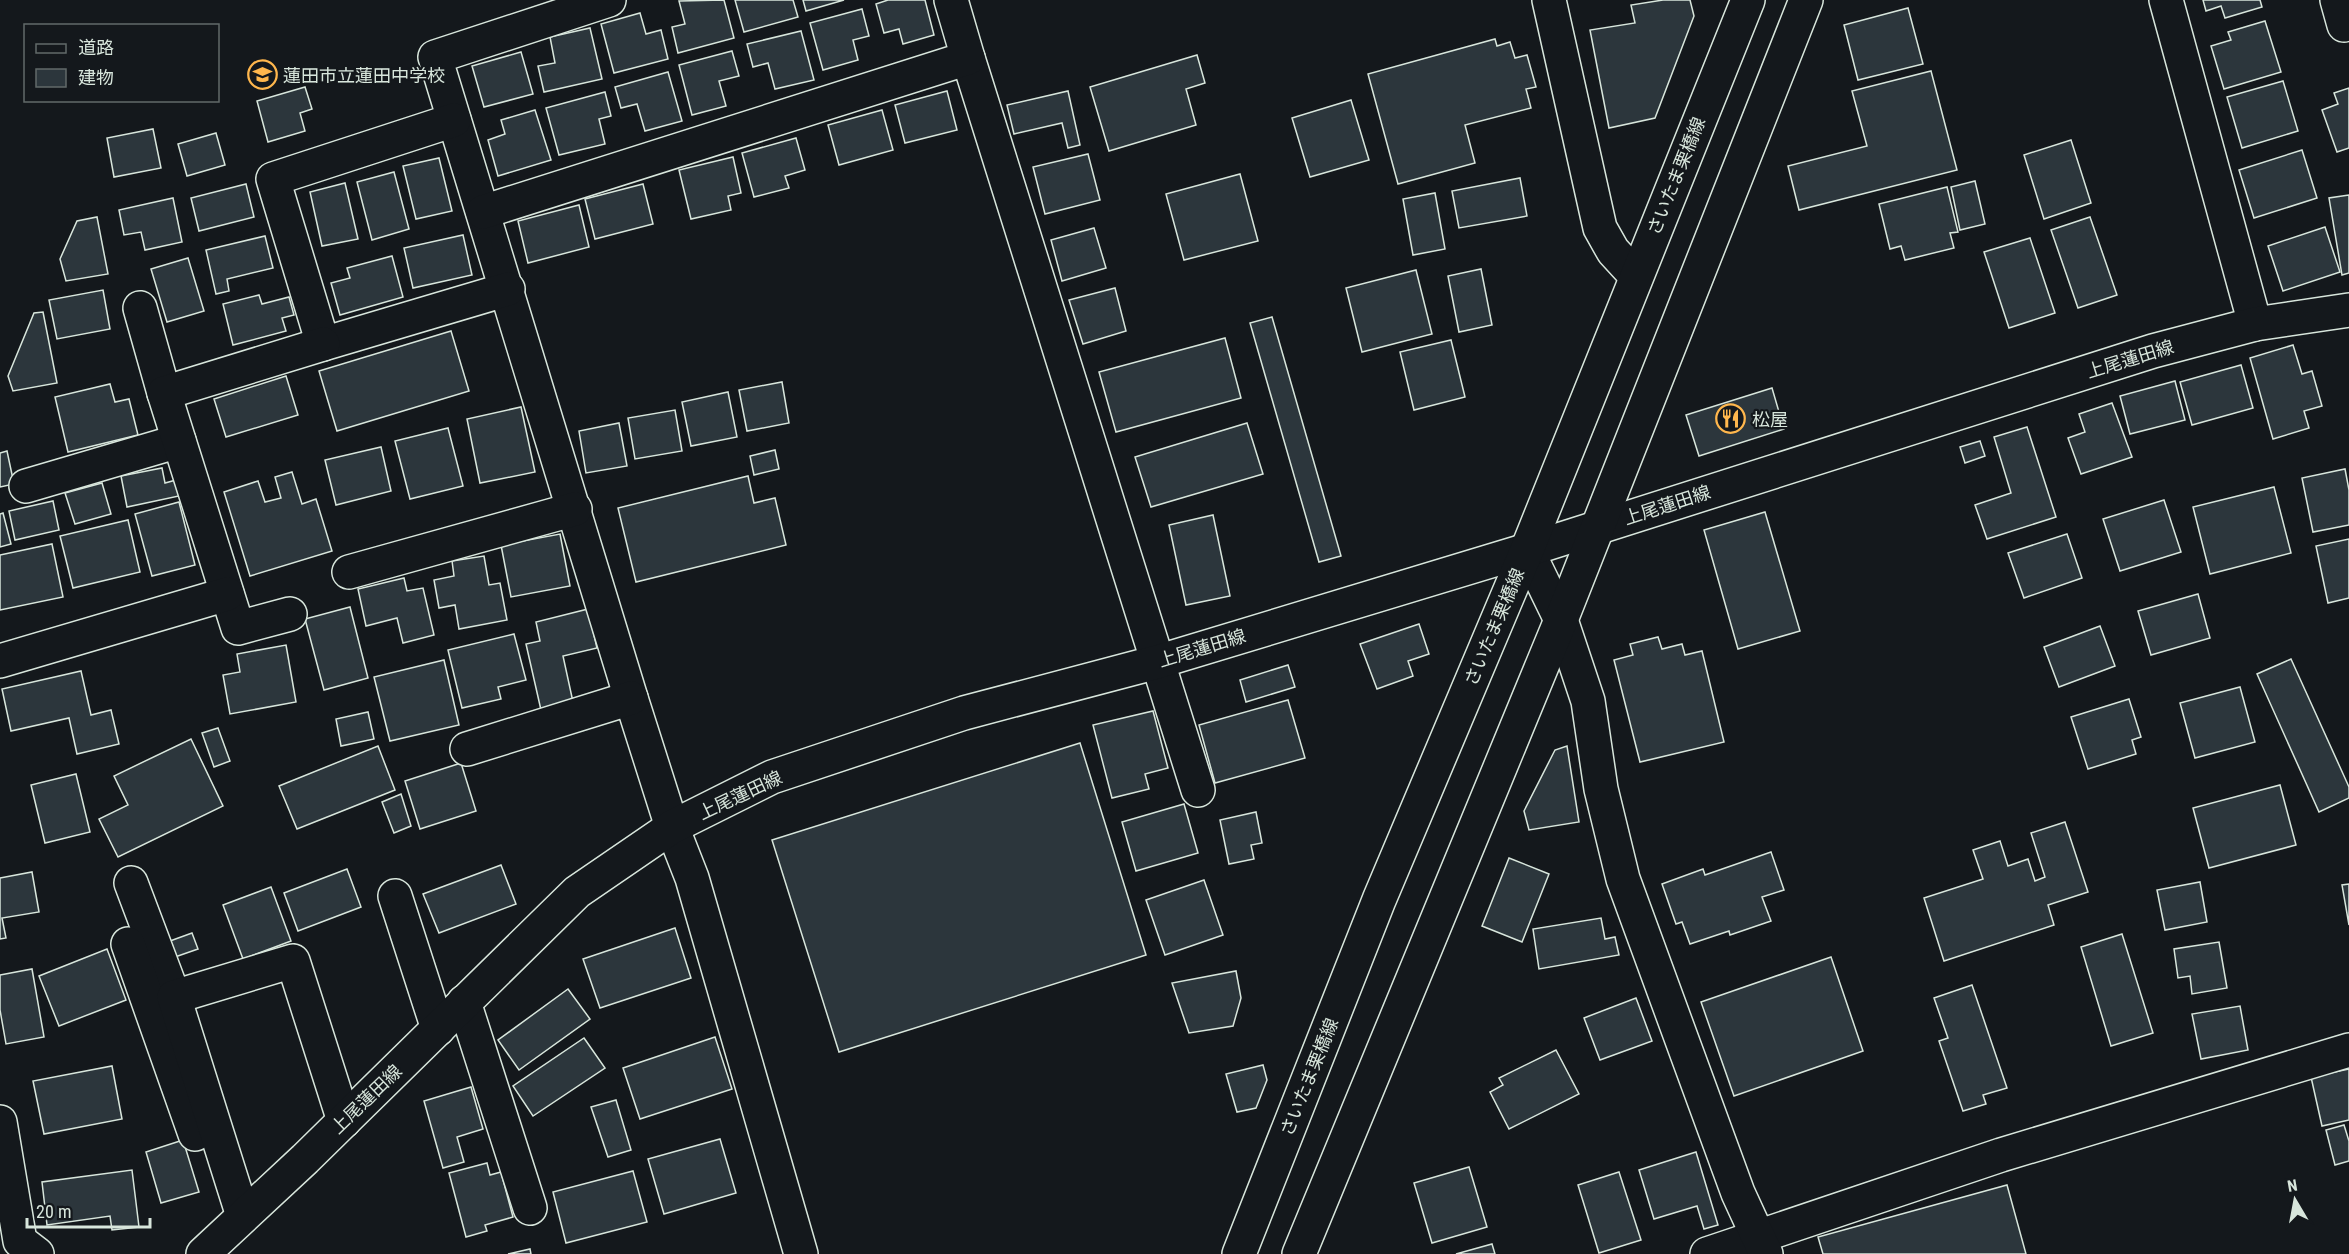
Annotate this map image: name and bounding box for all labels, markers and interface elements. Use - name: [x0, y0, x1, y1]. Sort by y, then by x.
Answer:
- legend: [24, 24, 219, 102]
- text: 道路: [78, 37, 114, 58]
- school or university icon: 蓮田市立蓮田中学校: [246, 59, 278, 91]
- place label: 蓮田市立蓮田中学校: [283, 65, 445, 86]
- text: 建物: [78, 67, 114, 88]
- street label: さいたま栗橋線: [1643, 114, 1709, 238]
- street label: 上尾蓮田線: [2084, 336, 2176, 382]
- restaurant icon: 松屋: [1715, 403, 1747, 435]
- place label: 松屋: [1752, 409, 1788, 430]
- street label: 上尾蓮田線: [1621, 481, 1713, 529]
- street label: さいたま栗橋線: [1460, 565, 1528, 689]
- street label: 上尾蓮田線: [1156, 625, 1248, 671]
- street label: 上尾蓮田線: [695, 766, 785, 824]
- street label: さいたま栗橋線: [1276, 1015, 1342, 1139]
- street label: 上尾蓮田線: [326, 1060, 406, 1138]
- north arrow: [2265, 1170, 2325, 1230]
- text: N: [2286, 1176, 2299, 1196]
- scale bar: [27, 1191, 150, 1229]
- text: 20 m: [36, 1201, 71, 1222]

